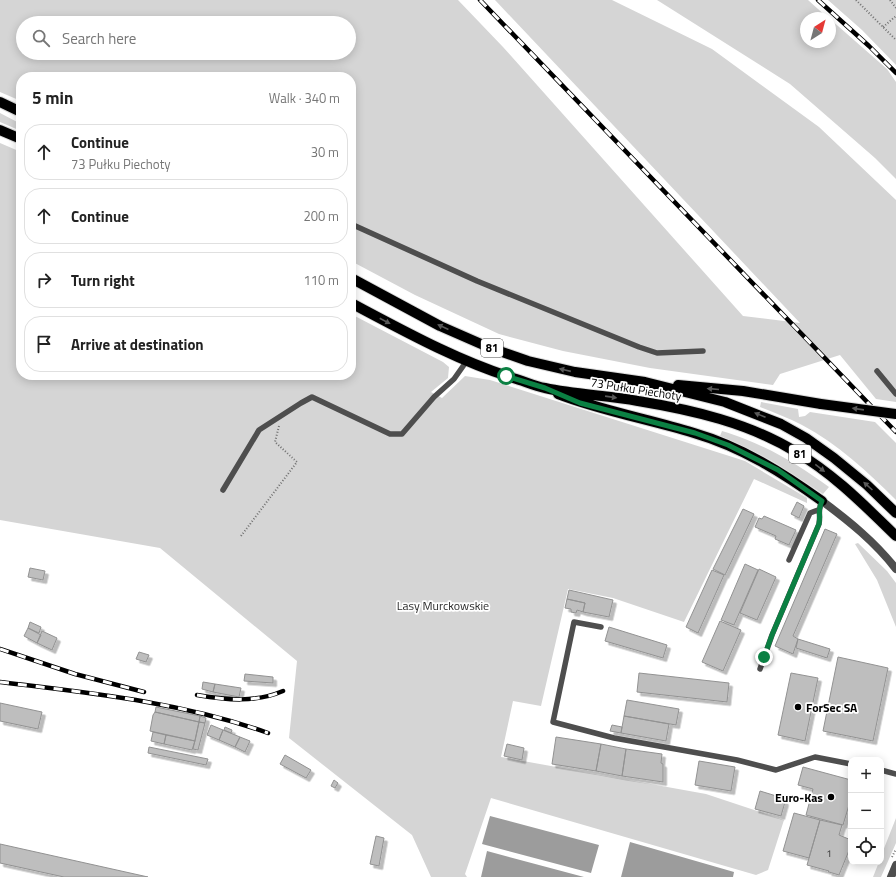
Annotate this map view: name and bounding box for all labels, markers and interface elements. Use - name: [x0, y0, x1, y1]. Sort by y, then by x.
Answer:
- north arrow: [800, 12, 836, 48]
- search box: [16, 16, 356, 60]
- icon: search: [30, 27, 52, 49]
- text: Search here: [62, 27, 136, 50]
- text: 5 min: [32, 85, 73, 111]
- text: Walk · 340 m: [269, 88, 340, 108]
- text: Continue: [71, 131, 129, 154]
- icon: ahead: [33, 141, 55, 163]
- text: 30 m: [311, 142, 339, 162]
- text: 73 Pułku Piechoty: [71, 154, 170, 174]
- icon: ahead: [33, 205, 55, 227]
- text: Continue: [71, 205, 129, 228]
- text: 200 m: [303, 206, 339, 226]
- icon: right: [33, 269, 55, 291]
- text: Turn right: [71, 269, 135, 292]
- text: 110 m: [303, 270, 339, 290]
- one-way arrow: [380, 318, 391, 325]
- one-way arrow: [438, 324, 449, 330]
- icon: arrive: [33, 333, 55, 355]
- text: Arrive at destination: [71, 333, 204, 356]
- road number: 81: [481, 339, 503, 357]
- one-way arrow: [559, 366, 572, 372]
- route start: [497, 367, 515, 385]
- street label: 73 Pułku Piechoty: [589, 372, 683, 406]
- one-way arrow: [707, 385, 719, 392]
- one-way arrow: [605, 394, 617, 400]
- one-way arrow: [852, 406, 865, 412]
- one-way arrow: [754, 412, 765, 418]
- road number: 81: [789, 445, 811, 463]
- one-way arrow: [815, 464, 826, 473]
- one-way arrow: [863, 481, 873, 491]
- park label: Lasy Murckowskie: [397, 596, 489, 615]
- route end: [755, 648, 773, 666]
- place label: ForSec SA: [806, 698, 858, 717]
- marker: ForSec SA: [793, 702, 803, 712]
- map controls: [848, 757, 884, 865]
- button: +: [848, 757, 884, 793]
- place label: Euro-Kas: [775, 788, 823, 807]
- marker: Euro-Kas: [826, 792, 836, 802]
- button: −: [848, 793, 884, 829]
- button: locate: [848, 829, 884, 865]
- house number: 1: [826, 846, 832, 861]

